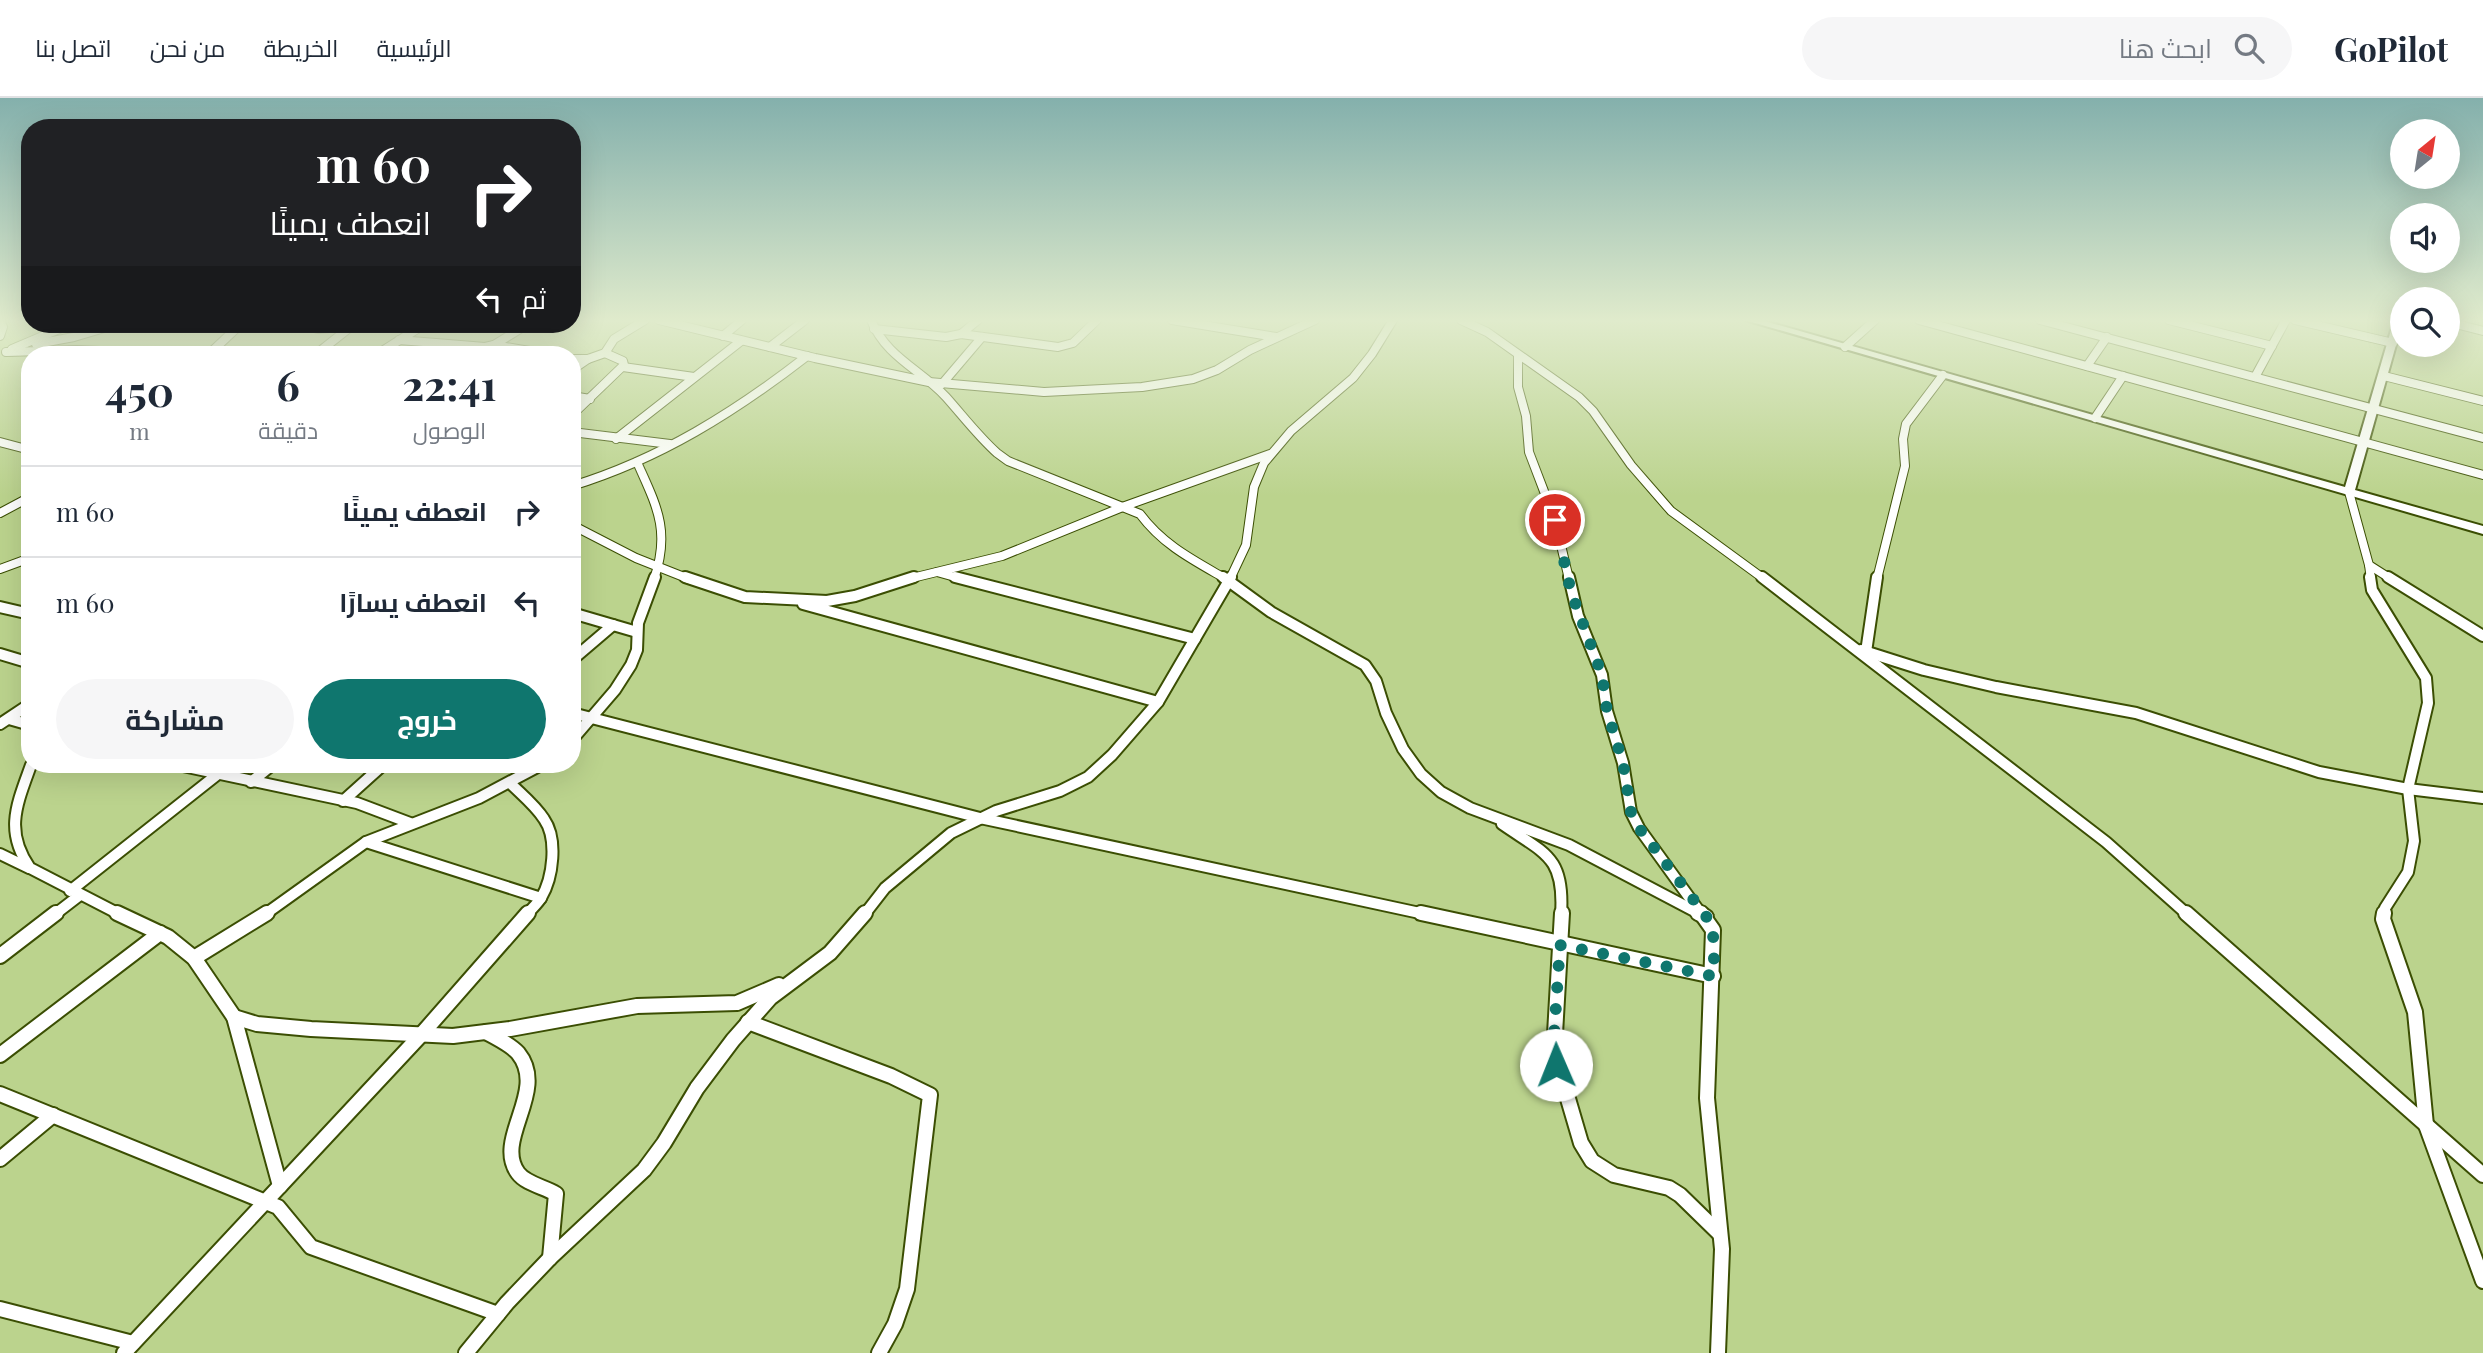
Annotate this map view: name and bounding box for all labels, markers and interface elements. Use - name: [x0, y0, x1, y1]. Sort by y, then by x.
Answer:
- search box: [1802, 17, 2292, 80]
- text: GoPilot: [2334, 26, 2448, 70]
- icon: search: [2230, 29, 2268, 67]
- text: ابحث هنا: [2119, 30, 2212, 65]
- text: اتصل بنا: [35, 31, 112, 63]
- text: من نحن: [150, 31, 225, 63]
- text: الخريطة: [263, 31, 338, 63]
- text: الرئيسية: [376, 31, 452, 63]
- north arrow: [2390, 119, 2460, 189]
- map controls: [2390, 119, 2460, 357]
- text: 60 m: [316, 130, 431, 195]
- icon: right: [455, 147, 546, 238]
- text: انعطف يمينًا: [269, 200, 431, 243]
- button: sound: [2390, 203, 2460, 273]
- icon: left: [470, 280, 508, 318]
- text: ثم: [522, 281, 546, 316]
- button: search: [2390, 287, 2460, 357]
- text: 6: [276, 356, 300, 412]
- text: 22:41: [402, 356, 497, 412]
- text: 450: [105, 362, 174, 418]
- text: دقيقة: [258, 414, 318, 445]
- text: الوصول: [413, 414, 486, 445]
- text: m: [129, 415, 150, 446]
- pin: [1525, 490, 1585, 550]
- text: انعطف يمينًا: [342, 493, 487, 528]
- icon: right: [508, 493, 546, 531]
- text: 60 m: [56, 494, 115, 529]
- icon: arrive: [1536, 501, 1574, 539]
- text: انعطف يسارًا: [339, 584, 487, 619]
- icon: left: [508, 584, 546, 622]
- text: 60 m: [56, 585, 115, 620]
- button: مشاركة: [56, 679, 294, 759]
- button: خروج: [308, 679, 546, 759]
- position arrow: [1519, 1028, 1593, 1102]

